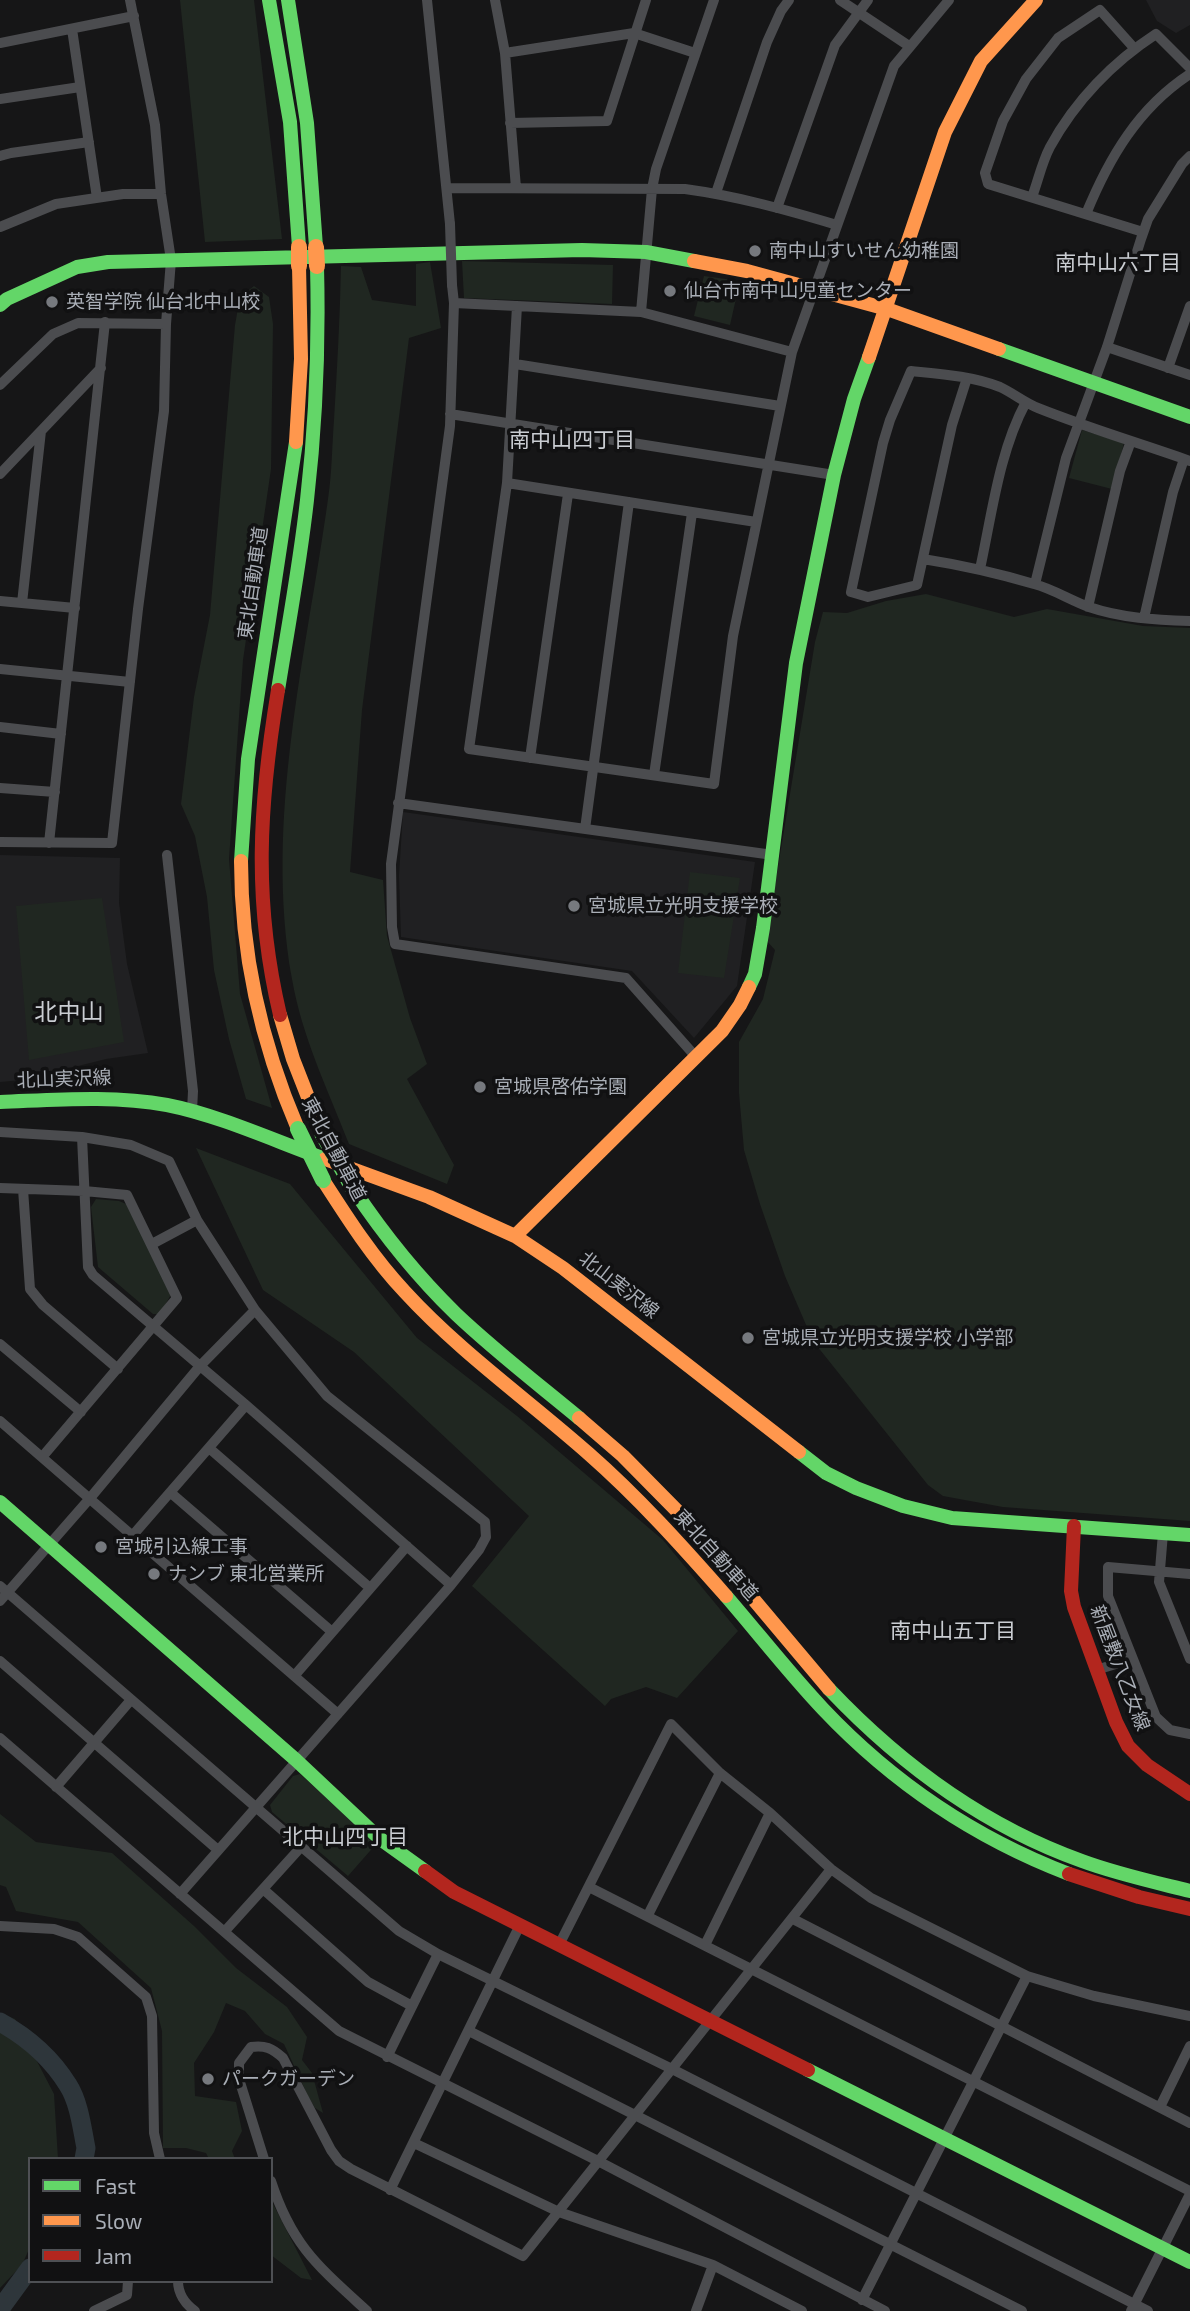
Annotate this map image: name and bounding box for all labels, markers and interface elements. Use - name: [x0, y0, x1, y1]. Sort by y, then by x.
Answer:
- place label: 南中山すいせん幼稚園: [769, 240, 959, 262]
- marker: 南中山すいせん幼稚園: [747, 243, 763, 259]
- district label: 南中山六丁目: [1055, 250, 1181, 276]
- place label: 仙台市南中山児童センター: [684, 280, 912, 302]
- marker: 仙台市南中山児童センター: [662, 283, 678, 299]
- place label: 英智学院 仙台北中山校: [66, 291, 260, 313]
- marker: 英智学院 仙台北中山校: [44, 294, 60, 310]
- district label: 南中山四丁目: [509, 427, 635, 453]
- street label: 東北自動車道: [234, 525, 272, 641]
- place label: 宮城県立光明支援学校: [588, 895, 778, 917]
- marker: 宮城県立光明支援学校: [566, 898, 582, 914]
- district label: 北中山: [35, 998, 103, 1026]
- street label: 北山実沢線: [16, 1066, 112, 1092]
- place label: 宮城県啓佑学園: [494, 1076, 627, 1098]
- marker: 宮城県啓佑学園: [472, 1079, 488, 1095]
- street label: 東北自動車道: [297, 1093, 371, 1205]
- street label: 北山実沢線: [575, 1247, 663, 1323]
- place label: 宮城県立光明支援学校 小学部: [762, 1327, 1013, 1349]
- marker: 宮城県立光明支援学校 小学部: [740, 1330, 756, 1346]
- street label: 東北自動車道: [669, 1505, 763, 1605]
- place label: 宮城引込線工事: [115, 1536, 248, 1558]
- marker: 宮城引込線工事: [93, 1539, 109, 1555]
- place label: ナンブ 東北営業所: [168, 1563, 324, 1585]
- marker: ナンブ 東北営業所: [146, 1566, 162, 1582]
- street label: 新屋敷八乙女線: [1086, 1602, 1154, 1734]
- district label: 南中山五丁目: [890, 1618, 1016, 1644]
- district label: 北中山四丁目: [282, 1824, 408, 1850]
- place label: パークガーデン: [222, 2068, 355, 2090]
- marker: パークガーデン: [200, 2071, 216, 2087]
- legend: [28, 2157, 273, 2283]
- text: Fast: [95, 2173, 136, 2198]
- text: Slow: [95, 2208, 142, 2233]
- text: Jam: [95, 2243, 132, 2268]

